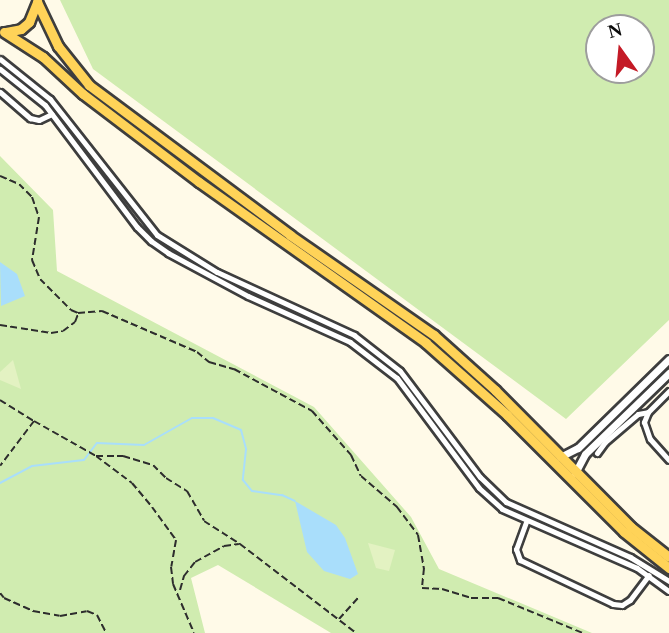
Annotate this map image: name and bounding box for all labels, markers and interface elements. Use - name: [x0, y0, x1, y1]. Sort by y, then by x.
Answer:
- north arrow: [585, 14, 655, 84]
- text: N: [606, 18, 624, 42]

